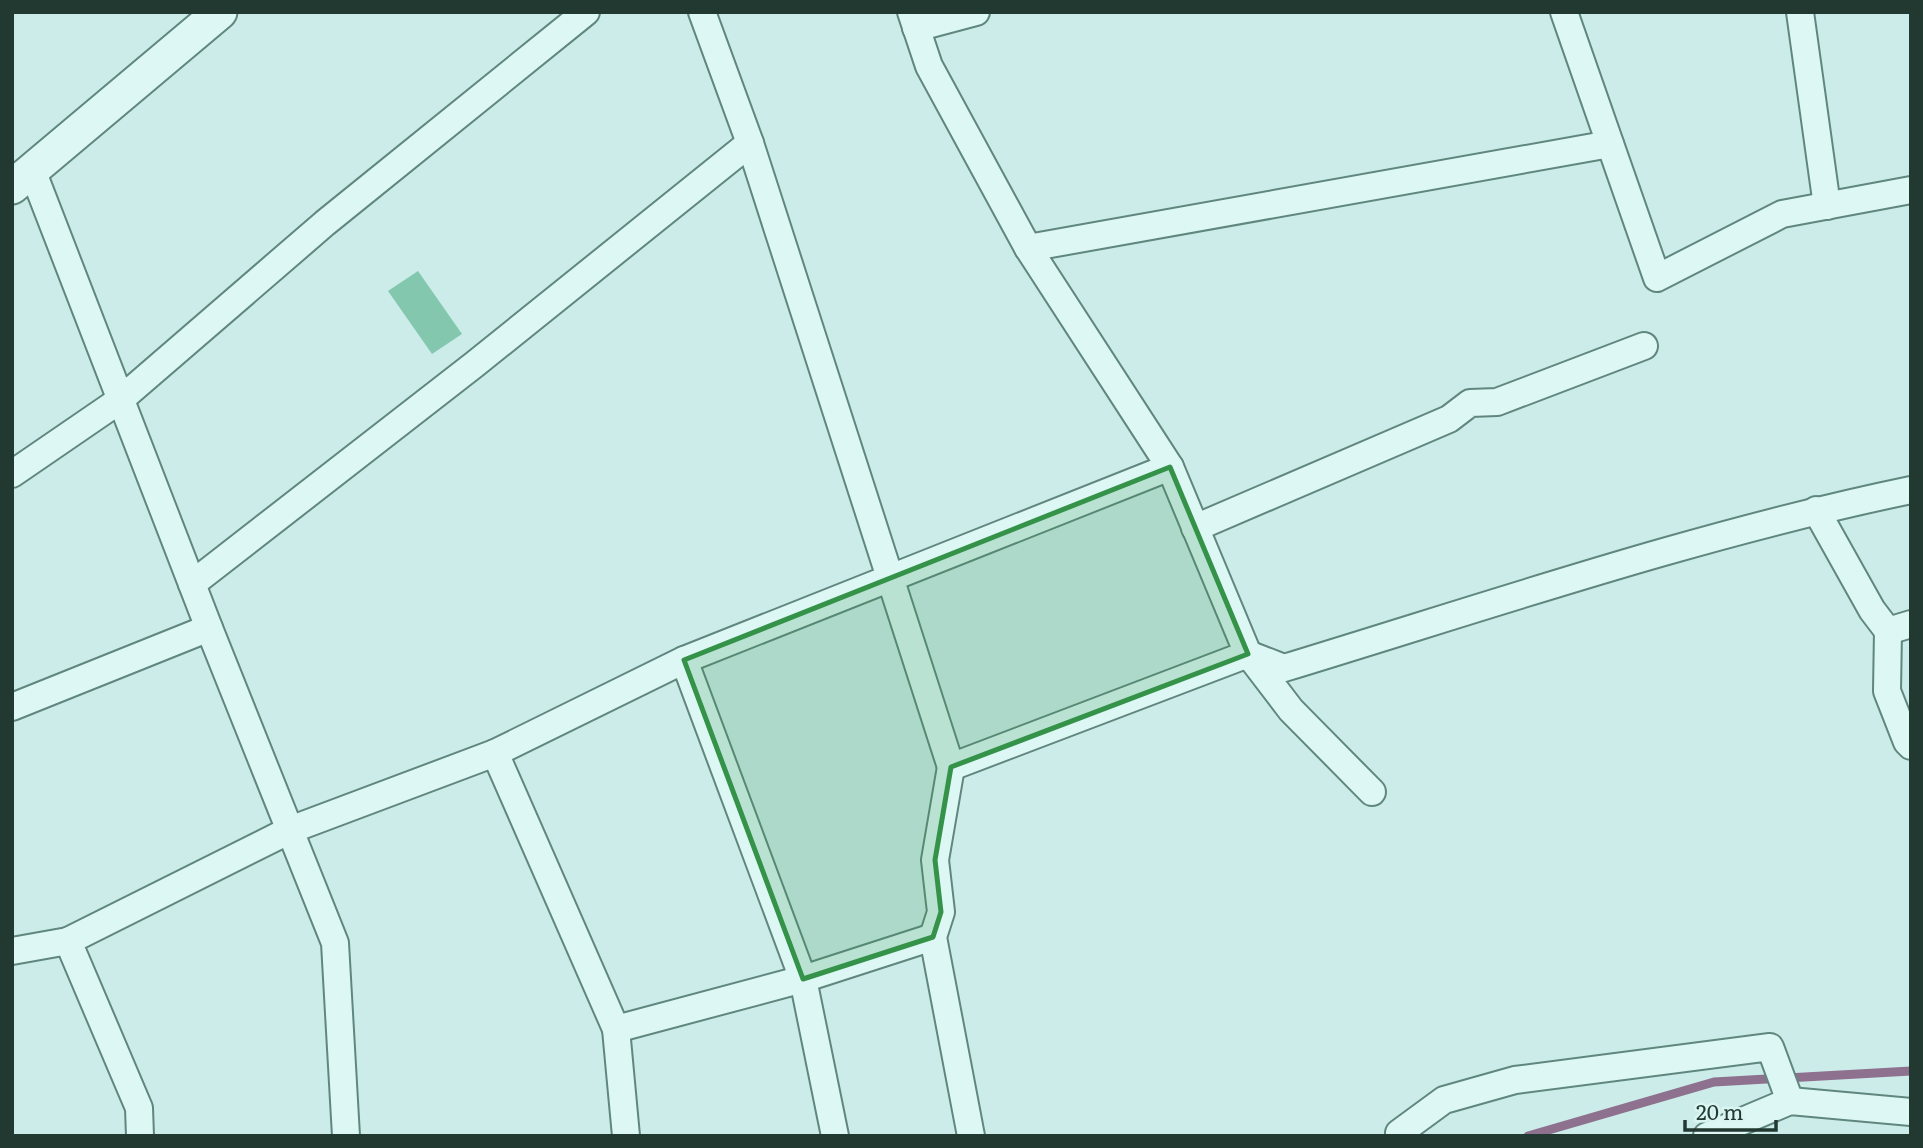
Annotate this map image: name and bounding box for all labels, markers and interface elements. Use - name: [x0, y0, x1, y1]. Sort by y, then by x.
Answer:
- scale bar: [1685, 1088, 1776, 1132]
- text: 20 m: [1696, 1095, 1743, 1126]

